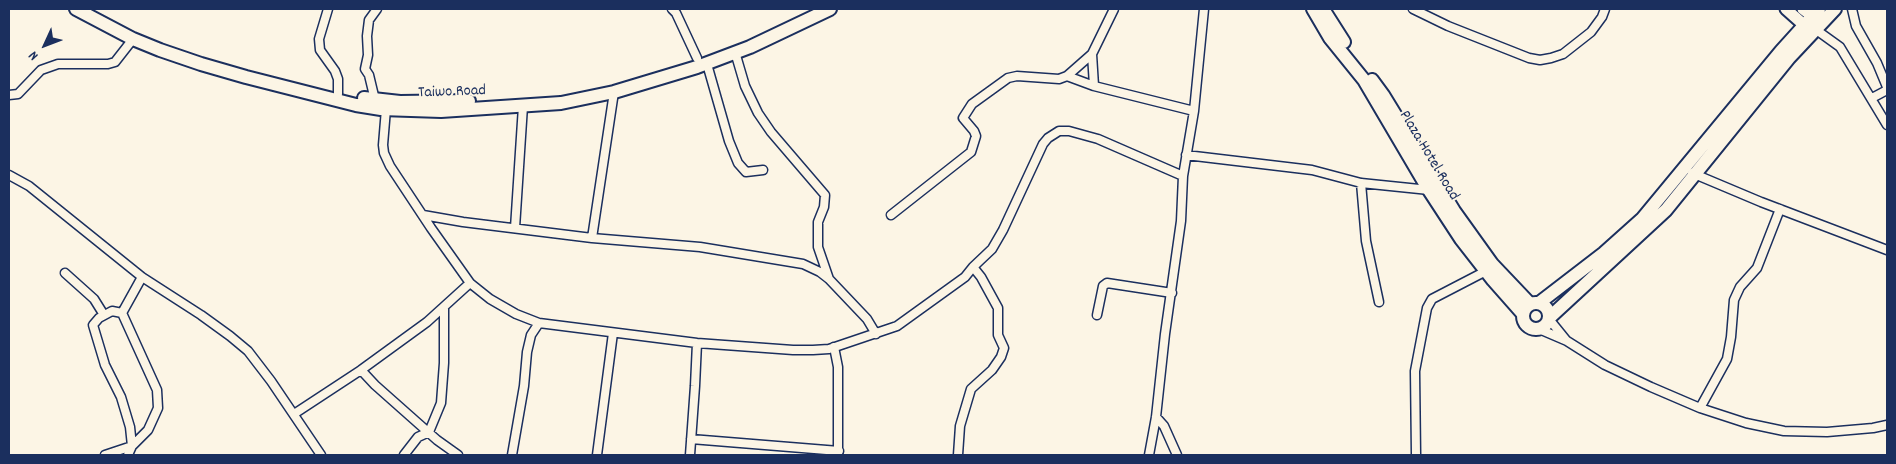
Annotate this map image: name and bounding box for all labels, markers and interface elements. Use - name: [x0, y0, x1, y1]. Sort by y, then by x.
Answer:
- north arrow: [20, 20, 70, 70]
- text: N: [24, 46, 44, 65]
- street label: Taiwo Road: [418, 82, 486, 104]
- street label: Plaza Hotel Road: [1394, 108, 1462, 204]

